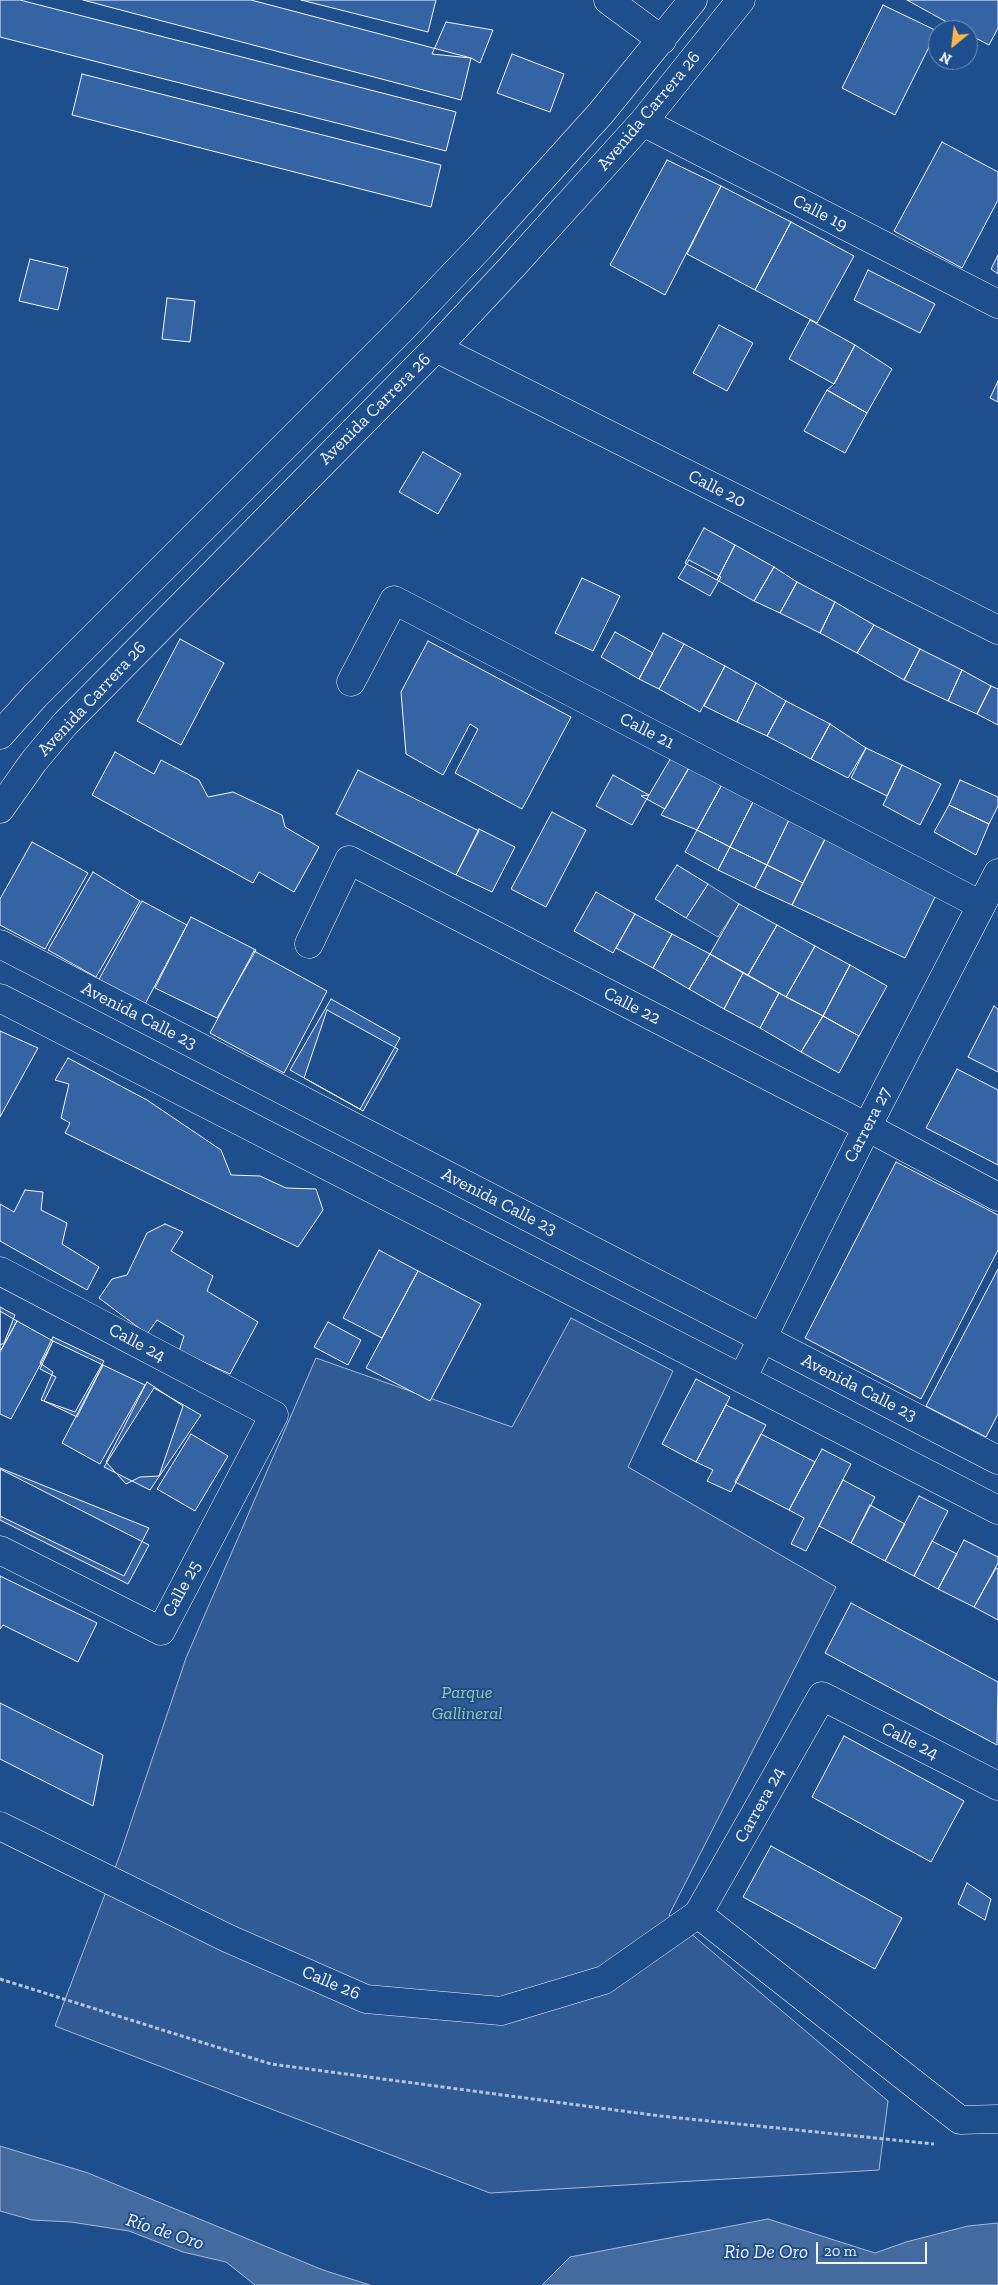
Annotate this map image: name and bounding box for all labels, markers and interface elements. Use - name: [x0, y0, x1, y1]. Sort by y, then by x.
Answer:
- north arrow: [928, 20, 978, 70]
- street label: Avenida Carrera 26: [593, 47, 705, 175]
- text: N: [937, 48, 955, 68]
- street label: Calle 19: [789, 190, 851, 236]
- street label: Avenida Carrera 26: [315, 349, 435, 469]
- street label: Calle 20: [684, 465, 750, 513]
- street label: Avenida Carrera 26: [33, 637, 151, 761]
- street label: Calle 21: [616, 708, 678, 754]
- street label: Avenida Calle 23: [78, 978, 200, 1054]
- street label: Calle 22: [600, 983, 664, 1029]
- street label: Carrera 27: [840, 1084, 896, 1166]
- street label: Avenida Calle 23: [438, 1164, 560, 1240]
- street label: Calle 24: [105, 1319, 169, 1367]
- street label: Avenida Calle 23: [798, 1350, 920, 1426]
- street label: Calle 25: [158, 1557, 206, 1621]
- park label: Parque Gallineral: [431, 1682, 503, 1725]
- street label: Calle 24: [878, 1717, 942, 1765]
- street label: Carrera 24: [730, 1763, 790, 1847]
- street label: Calle 26: [299, 1961, 363, 2005]
- water label: Río de Oro: [123, 2209, 207, 2255]
- scale bar: [818, 2232, 929, 2264]
- water label: Rio De Oro: [724, 2242, 808, 2264]
- text: 20 m: [824, 2242, 857, 2260]

